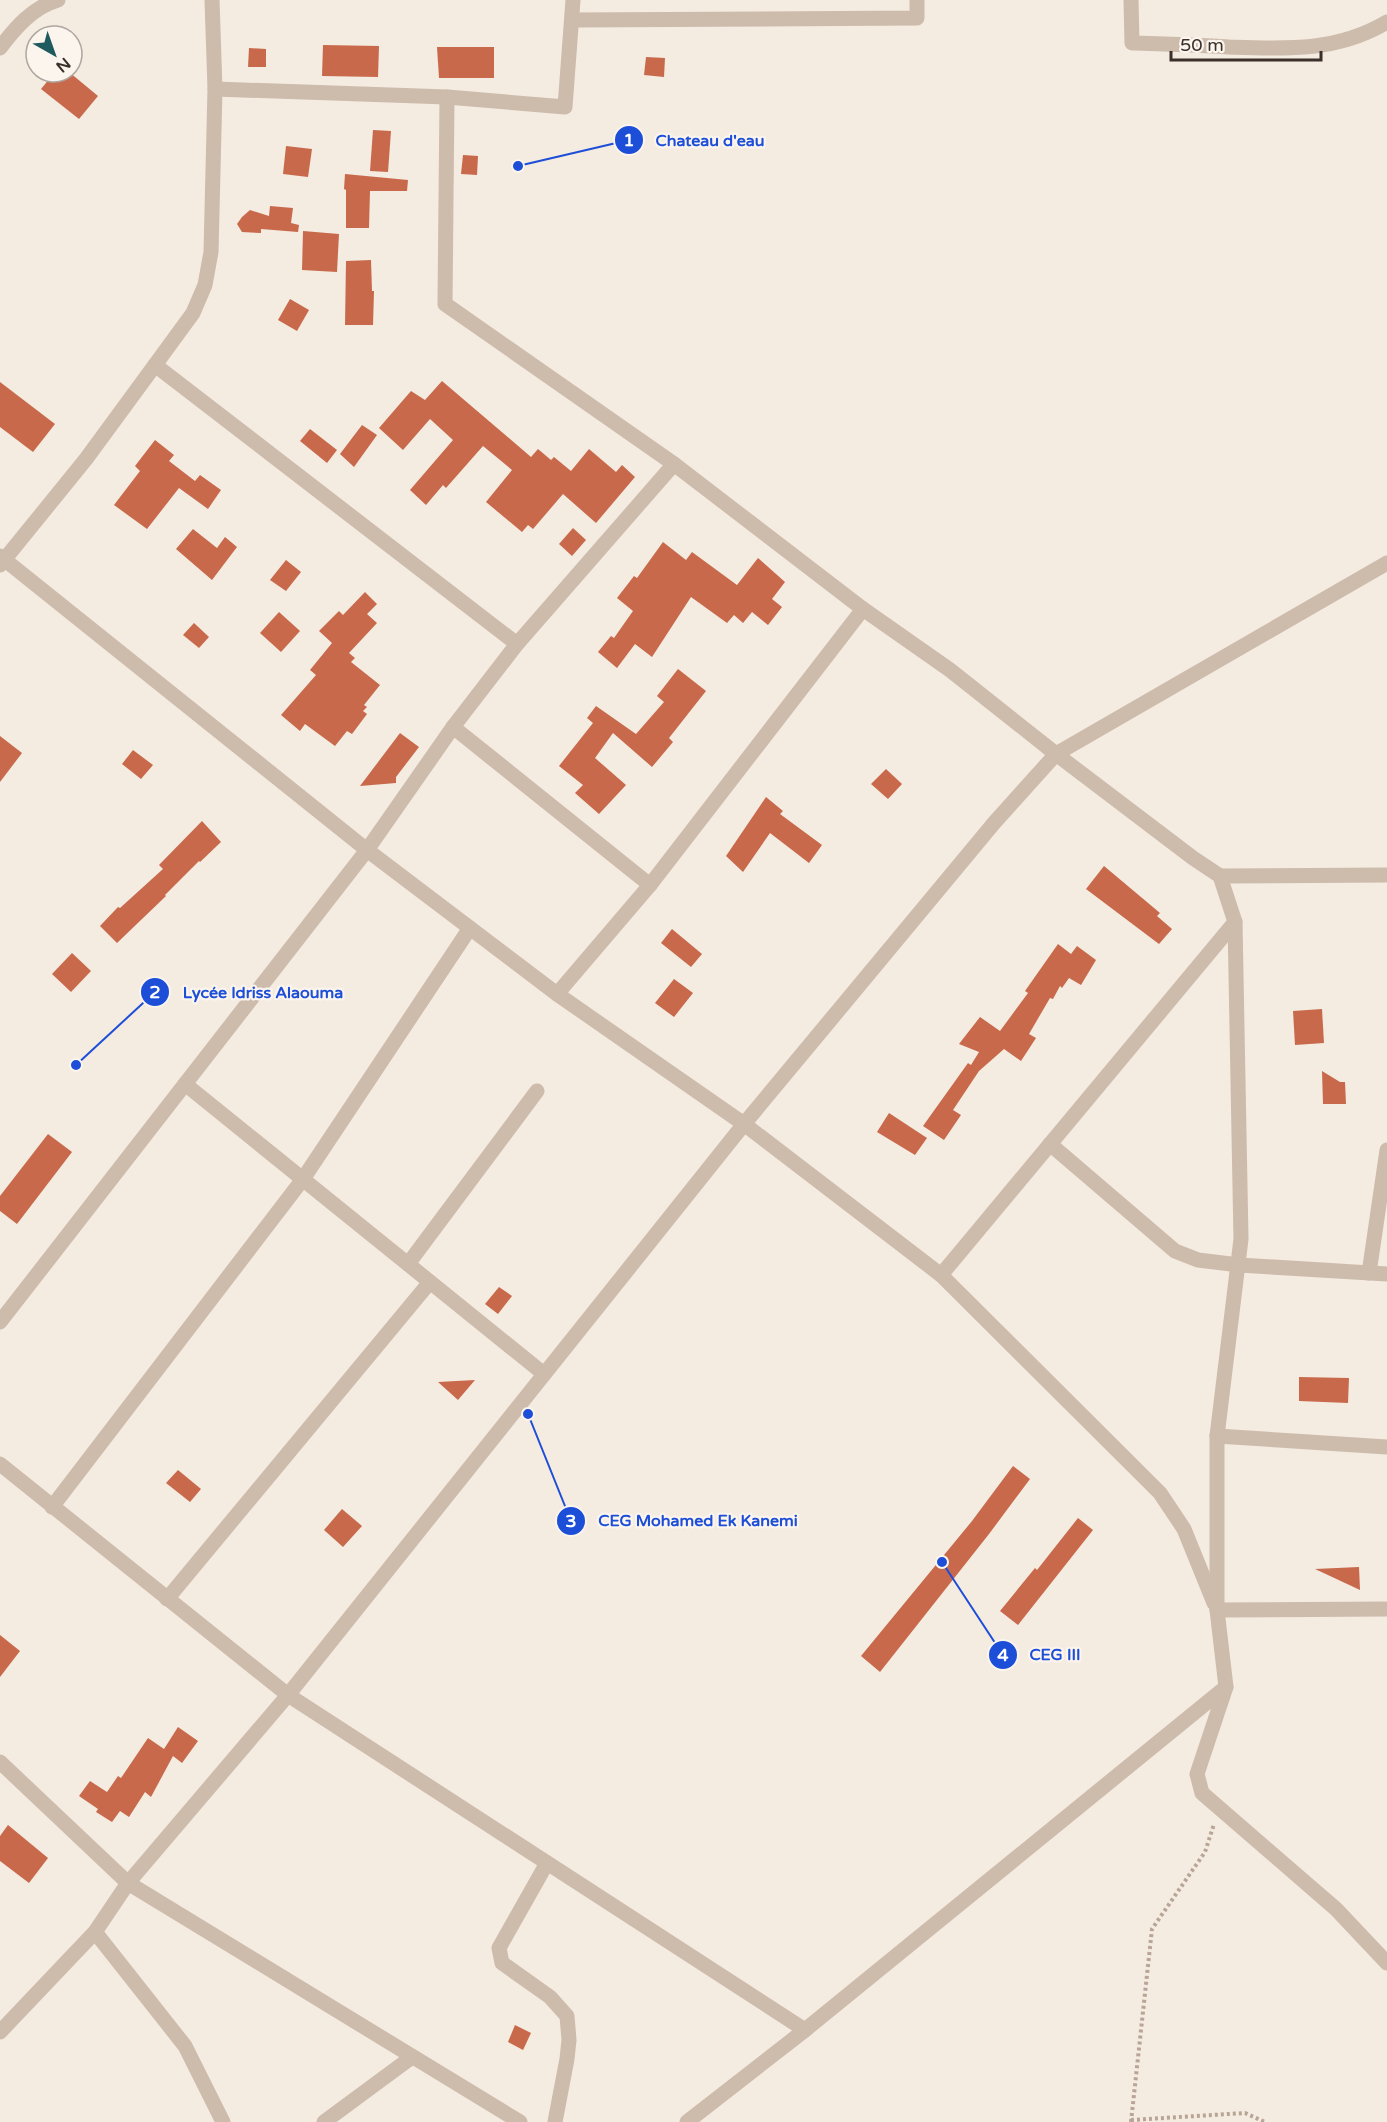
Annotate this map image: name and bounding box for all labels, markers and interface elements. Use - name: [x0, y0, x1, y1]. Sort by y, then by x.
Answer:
- north arrow: [24, 24, 84, 84]
- scale bar: [1171, 24, 1321, 62]
- text: 50 m: [1180, 34, 1224, 56]
- text: N: [52, 53, 74, 77]
- callout: Chateau d'eau: [614, 123, 777, 157]
- text: 1: [623, 129, 635, 151]
- text: Chateau d'eau: [656, 131, 764, 151]
- callout: Lycée Idriss Alaouma: [140, 975, 355, 1009]
- text: 2: [149, 981, 161, 1003]
- text: Lycée Idriss Alaouma: [183, 983, 343, 1003]
- callout: CEG Mohamed Ek Kanemi: [556, 1504, 810, 1538]
- text: 3: [565, 1510, 577, 1532]
- text: CEG Mohamed Ek Kanemi: [598, 1511, 798, 1531]
- callout: CEG III: [988, 1638, 1093, 1672]
- text: 4: [997, 1644, 1009, 1666]
- text: CEG III: [1029, 1645, 1081, 1665]

